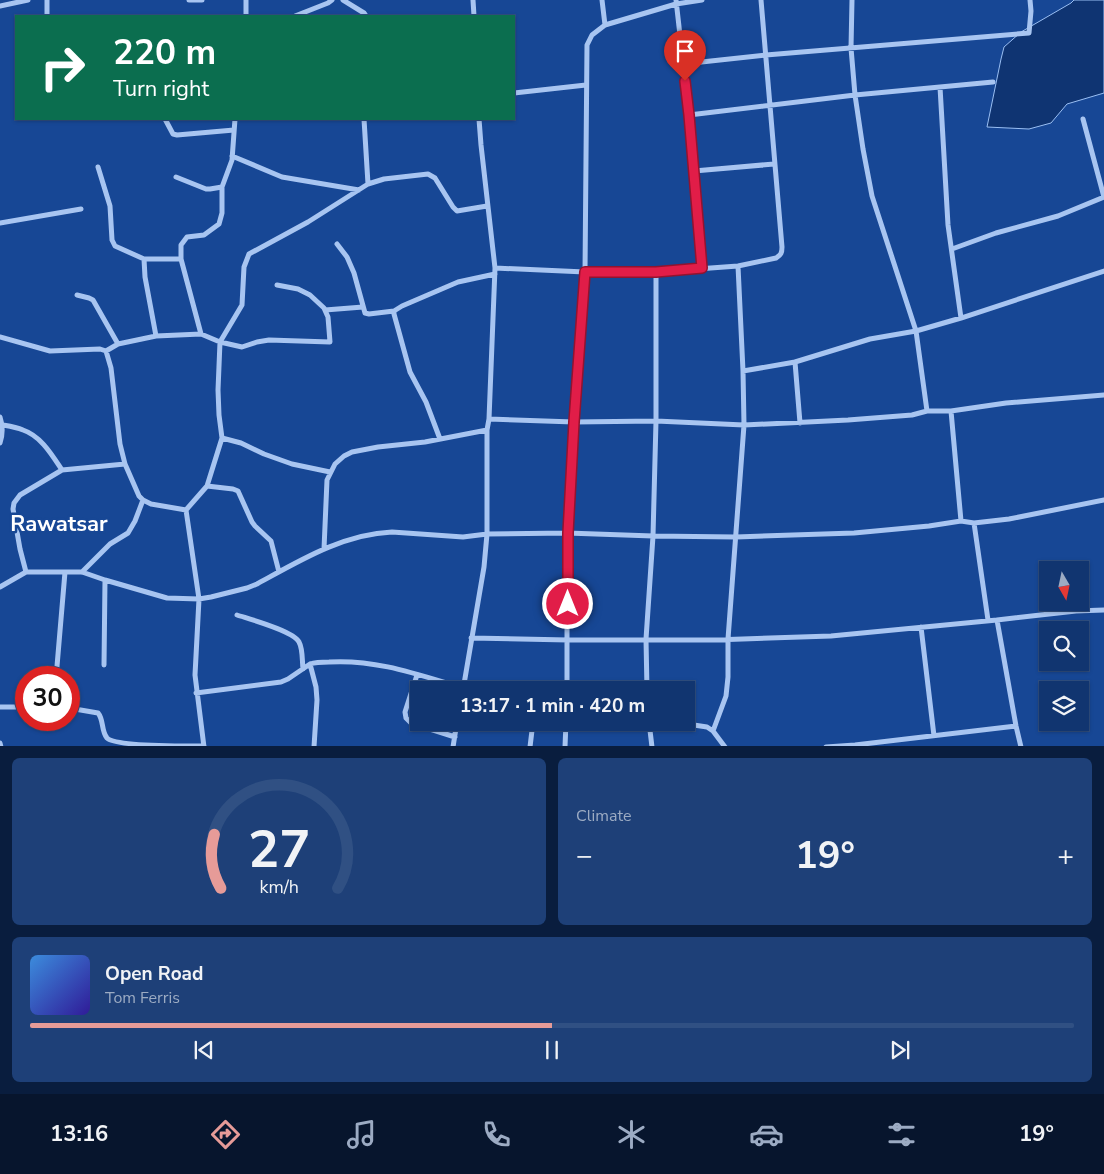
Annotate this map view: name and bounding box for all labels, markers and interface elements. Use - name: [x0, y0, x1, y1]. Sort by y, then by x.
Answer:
- text: 220 m: [113, 29, 216, 76]
- pin: [664, 30, 706, 81]
- icon: right: [30, 35, 95, 100]
- icon: arrive: [671, 37, 699, 65]
- text: Turn right: [113, 74, 209, 104]
- district label: Rawatsar: [10, 509, 108, 539]
- north arrow: [1039, 561, 1089, 611]
- map controls: [1039, 561, 1089, 731]
- position arrow: [541, 577, 593, 629]
- button: search: [1039, 621, 1089, 671]
- speed limit sign: 30: [15, 666, 80, 731]
- button: layers: [1039, 681, 1089, 731]
- text: 13:17 · 1 min · 420 m: [460, 693, 645, 719]
- text: Climate: [576, 805, 631, 827]
- text: 27: [248, 814, 310, 885]
- text: 19°: [795, 830, 855, 881]
- text: −: [576, 837, 593, 875]
- text: +: [1057, 837, 1074, 875]
- text: km/h: [259, 875, 299, 899]
- text: Open Road: [105, 961, 203, 987]
- text: Tom Ferris: [105, 987, 180, 1009]
- icon: previous: [190, 1036, 218, 1064]
- icon: pause: [538, 1036, 566, 1064]
- icon: next: [886, 1036, 914, 1064]
- icon: directions: [208, 1117, 243, 1152]
- icon: music: [344, 1117, 379, 1152]
- icon: phone: [479, 1117, 514, 1152]
- icon: climate: [614, 1117, 649, 1152]
- icon: car: [749, 1117, 784, 1152]
- icon: filters: [884, 1117, 919, 1152]
- text: 13:16: [50, 1119, 108, 1149]
- text: 19°: [1019, 1119, 1054, 1149]

